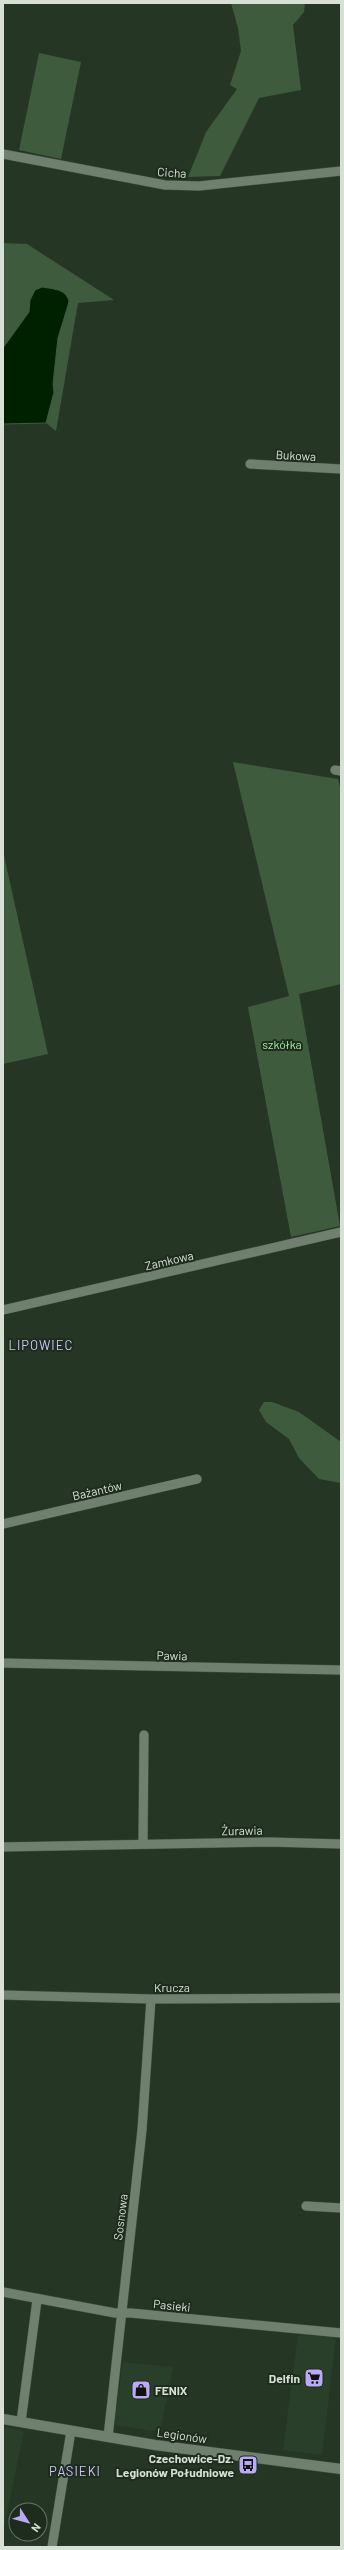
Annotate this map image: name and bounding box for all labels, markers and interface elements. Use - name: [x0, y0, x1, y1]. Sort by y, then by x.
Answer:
- street label: Cicha: [157, 164, 187, 180]
- street label: Bukowa: [275, 447, 317, 463]
- park label: szkółka: [262, 1037, 302, 1051]
- street label: Zamkowa: [143, 1248, 195, 1272]
- district label: LIPOWIEC: [9, 1337, 73, 1353]
- street label: Bażantów: [71, 1477, 124, 1503]
- street label: Pawia: [156, 1648, 188, 1662]
- street label: Żurawia: [221, 1823, 263, 1837]
- street label: Krucza: [154, 1980, 190, 1994]
- street label: Sosnowa: [110, 2193, 130, 2241]
- street label: Pasieki: [153, 2296, 191, 2314]
- supermarket icon: Delfin: [303, 2367, 325, 2389]
- place label: Delfin: [269, 2371, 300, 2385]
- shop icon: FENIX: [130, 2379, 152, 2401]
- place label: FENIX: [155, 2383, 188, 2397]
- street label: Legionów: [156, 2425, 208, 2445]
- place label: Czechowice-Dz. Legionów Południowe: [116, 2451, 234, 2479]
- bus stop icon: Czechowice-Dz. Legionów Południowe: [237, 2454, 259, 2476]
- district label: PASIEKI: [49, 2463, 101, 2479]
- north arrow: [8, 2502, 48, 2542]
- text: N: [29, 2521, 44, 2535]

